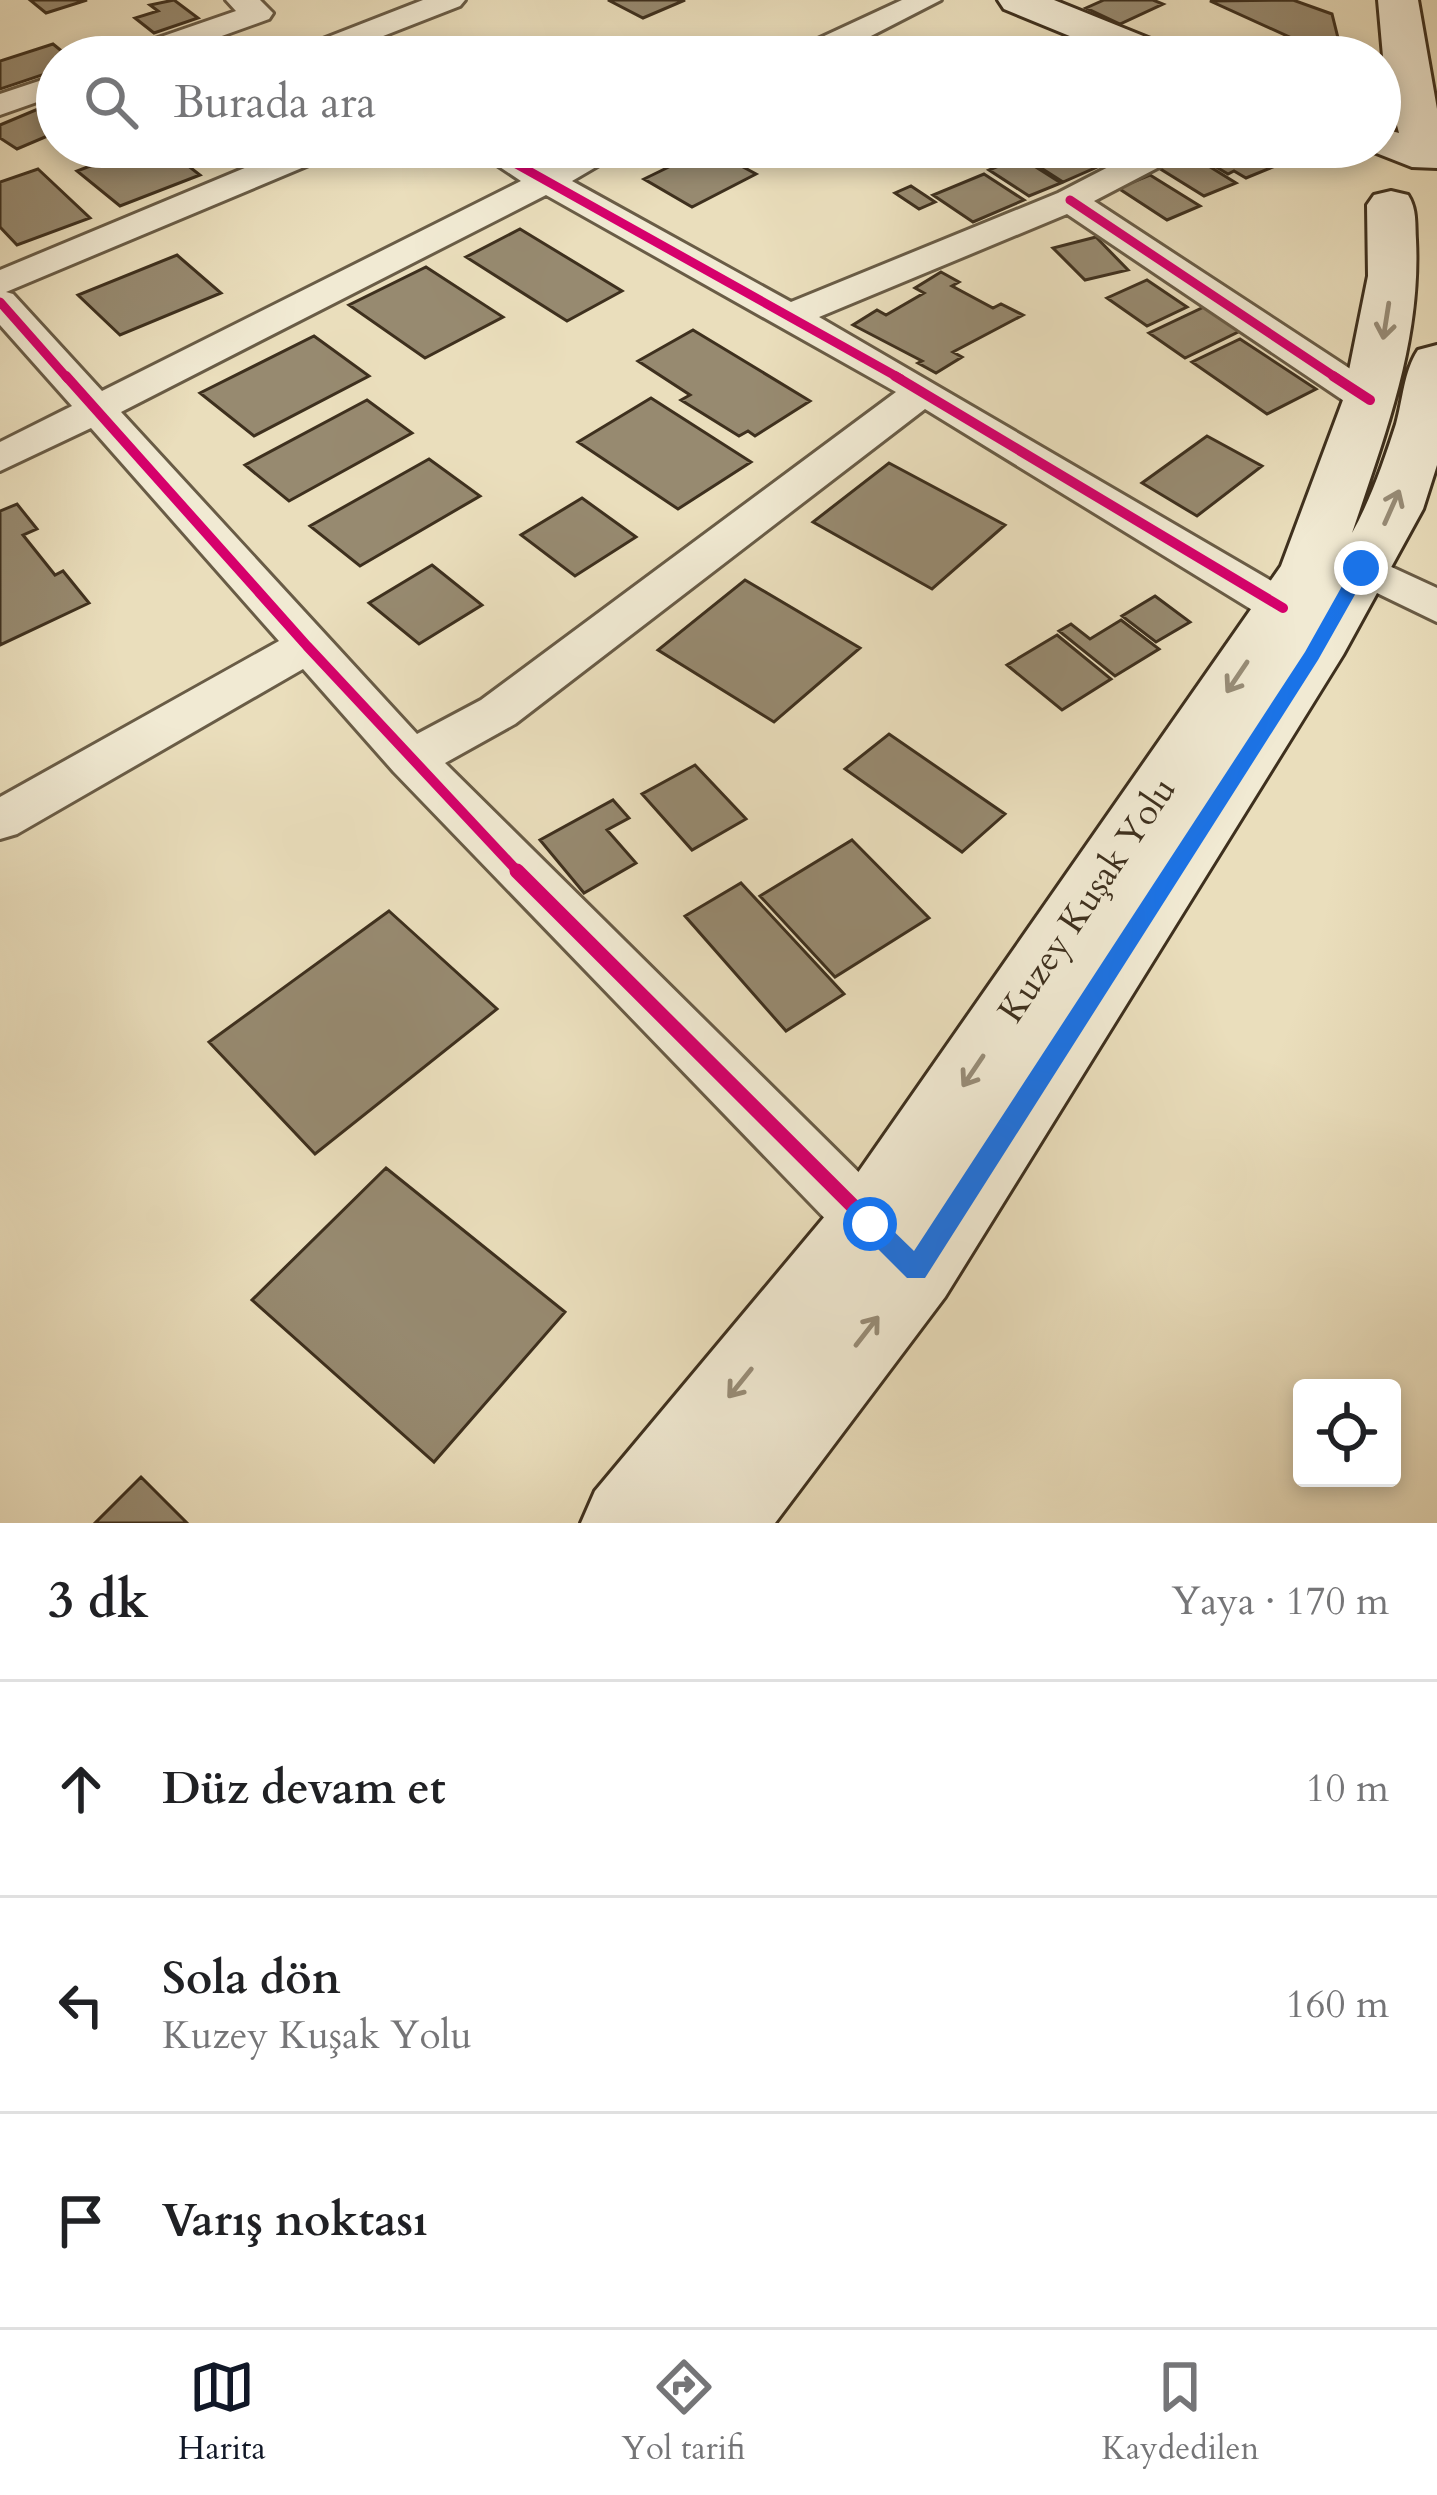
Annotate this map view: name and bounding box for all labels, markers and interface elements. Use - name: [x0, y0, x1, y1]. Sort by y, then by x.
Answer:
- search box: [36, 36, 1401, 168]
- icon: search: [78, 69, 144, 135]
- text: Burada ara: [174, 72, 376, 133]
- one-way arrow: [1374, 301, 1397, 340]
- one-way arrow: [1383, 490, 1405, 526]
- route end: [1334, 541, 1388, 595]
- one-way arrow: [1225, 660, 1250, 694]
- street label: Kuzey Kuşak Yolu: [987, 768, 1187, 1032]
- one-way arrow: [960, 1053, 985, 1087]
- route start: [843, 1197, 897, 1251]
- one-way arrow: [854, 1316, 880, 1348]
- one-way arrow: [727, 1367, 754, 1399]
- map controls: [1293, 1379, 1401, 1487]
- button: locate: [1293, 1379, 1401, 1487]
- text: 3 dk: [48, 1566, 149, 1636]
- text: Yaya · 170 m: [1171, 1575, 1389, 1628]
- icon: ahead: [48, 1756, 114, 1822]
- text: Düz devam et: [162, 1758, 446, 1819]
- text: 10 m: [1306, 1762, 1389, 1815]
- text: Sola dön: [162, 1948, 341, 2009]
- icon: left: [48, 1972, 114, 2038]
- text: 160 m: [1286, 1978, 1389, 2031]
- text: Kuzey Kuşak Yolu: [162, 2009, 472, 2062]
- icon: arrive: [48, 2188, 114, 2254]
- text: Varış noktası: [162, 2190, 428, 2251]
- tab: Harita: [178, 2354, 266, 2471]
- tab: Yol tarifi: [621, 2354, 746, 2471]
- tab: Kaydedilen: [1101, 2354, 1259, 2471]

